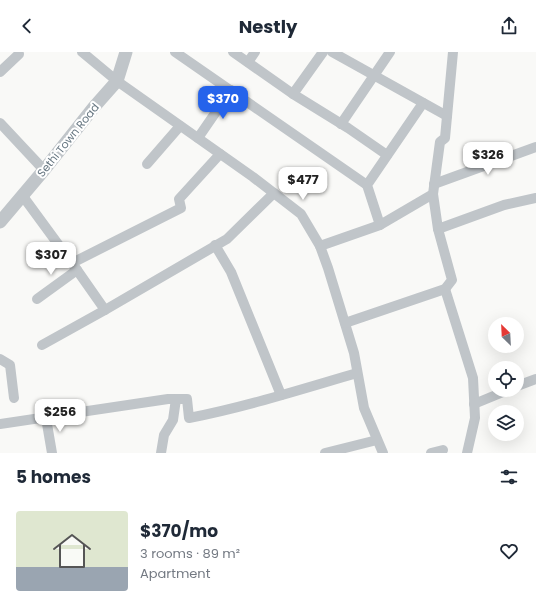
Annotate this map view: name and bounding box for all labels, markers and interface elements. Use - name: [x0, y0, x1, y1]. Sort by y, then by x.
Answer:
- text: Nestly: [239, 14, 297, 39]
- icon: back: [16, 15, 38, 37]
- icon: share: [498, 15, 520, 37]
- pin: $370: [199, 86, 247, 120]
- text: $370: [207, 89, 239, 108]
- street label: Sethi Town Road: [33, 100, 103, 180]
- pin: $326: [464, 142, 512, 176]
- text: $326: [472, 145, 504, 164]
- pin: $477: [279, 167, 327, 201]
- text: $477: [287, 170, 319, 189]
- pin: $307: [27, 242, 75, 276]
- text: $307: [35, 245, 67, 264]
- north arrow: [488, 317, 524, 353]
- map controls: [488, 317, 524, 441]
- button: locate: [488, 361, 524, 397]
- pin: $256: [36, 399, 84, 433]
- text: $256: [44, 402, 76, 421]
- button: layers: [488, 405, 524, 441]
- text: 5 homes: [16, 465, 91, 489]
- icon: filters: [498, 466, 520, 488]
- text: $370/mo: [140, 519, 218, 543]
- icon: home: [48, 527, 96, 575]
- icon: heart: [498, 540, 520, 562]
- text: 3 rooms · 89 m²: [140, 544, 240, 563]
- text: Apartment: [140, 564, 210, 583]

